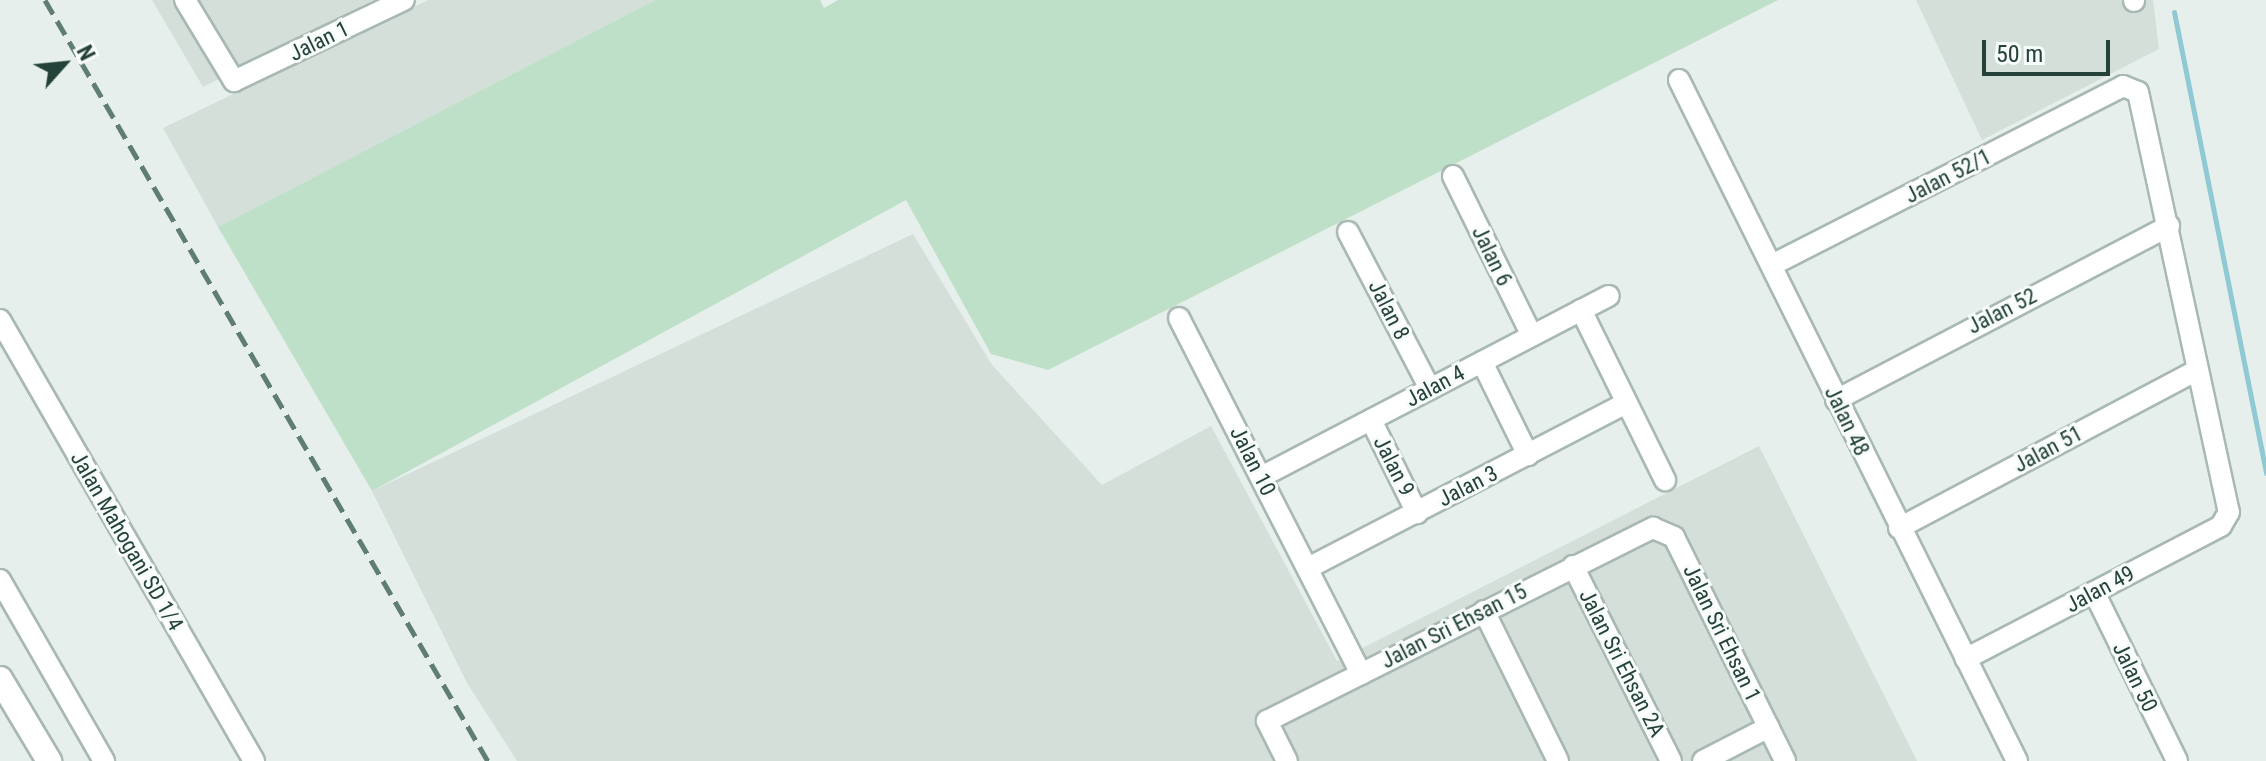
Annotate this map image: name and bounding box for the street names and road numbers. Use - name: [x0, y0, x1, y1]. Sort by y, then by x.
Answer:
- street label: Jalan 1: [285, 15, 353, 67]
- street label: Jalan 52/1: [1900, 143, 1996, 209]
- street label: Jalan 6: [1466, 222, 1518, 290]
- street label: Jalan 8: [1363, 276, 1415, 344]
- street label: Jalan 52: [1963, 282, 2041, 340]
- street label: Jalan 4: [1401, 359, 1469, 413]
- street label: Jalan 48: [1819, 382, 1875, 460]
- street label: Jalan 51: [2009, 420, 2087, 478]
- street label: Jalan 10: [1224, 422, 1282, 500]
- street label: Jalan 9: [1368, 432, 1420, 500]
- street label: Jalan Mahogani SD 1/4: [65, 447, 189, 635]
- street label: Jalan 3: [1434, 460, 1502, 512]
- street label: Jalan Sri Ehsan 1: [1677, 560, 1767, 706]
- street label: Jalan 49: [2061, 560, 2139, 618]
- street label: Jalan Sri Ehsan 15: [1377, 578, 1531, 674]
- street label: Jalan Sri Ehsan 2A: [1573, 585, 1671, 741]
- street label: Jalan 50: [2107, 638, 2163, 716]

